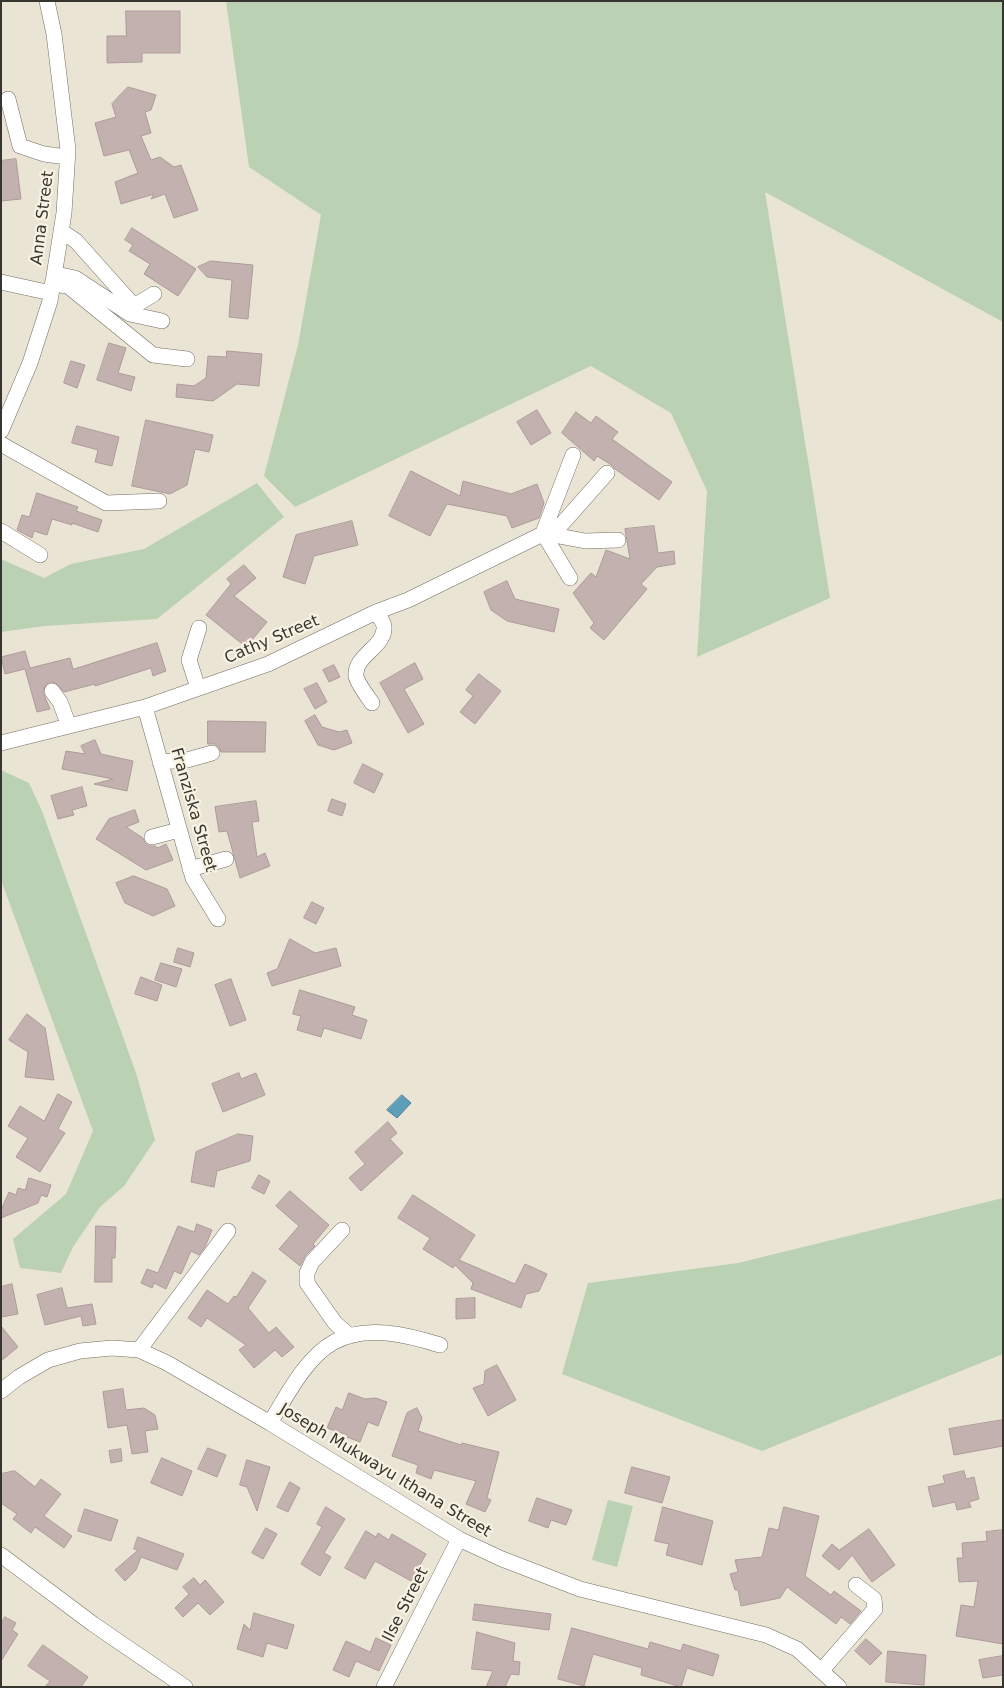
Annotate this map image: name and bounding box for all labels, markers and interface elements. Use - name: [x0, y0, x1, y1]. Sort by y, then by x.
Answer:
- street label: Anna Street: [28, 170, 58, 266]
- street label: Cathy Street: [222, 612, 322, 668]
- street label: Franziska Street: [166, 746, 220, 874]
- street label: Joseph Mukwayu Ithana Street: [276, 1400, 494, 1542]
- street label: Ilse Street: [379, 1565, 433, 1645]

